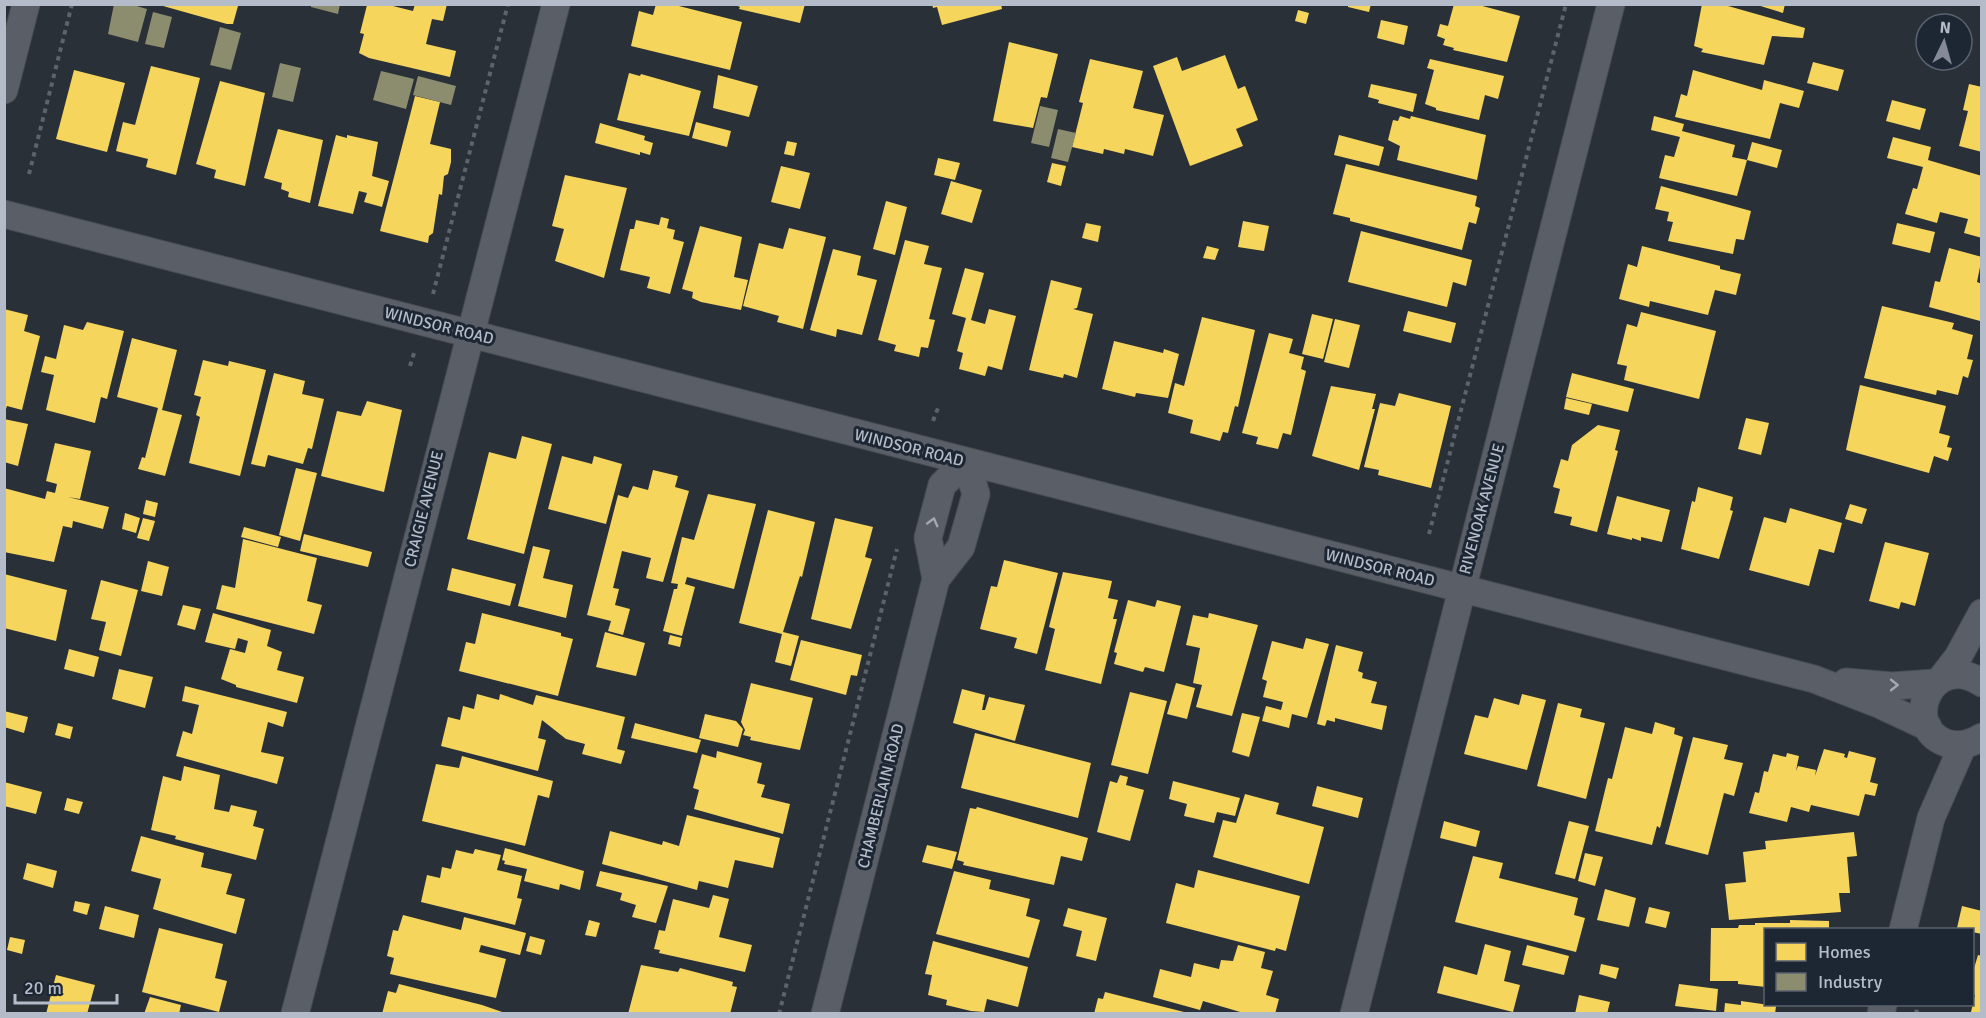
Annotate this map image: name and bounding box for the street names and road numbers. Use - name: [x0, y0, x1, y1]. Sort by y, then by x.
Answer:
- street label: WINDSOR ROAD: [382, 303, 496, 349]
- street label: WINDSOR ROAD: [852, 425, 966, 471]
- street label: RIVENOAK AVENUE: [1455, 441, 1509, 577]
- street label: CRAIGIE AVENUE: [400, 449, 448, 569]
- street label: WINDSOR ROAD: [1323, 545, 1437, 591]
- street label: CHAMBERLAIN ROAD: [853, 722, 909, 870]

